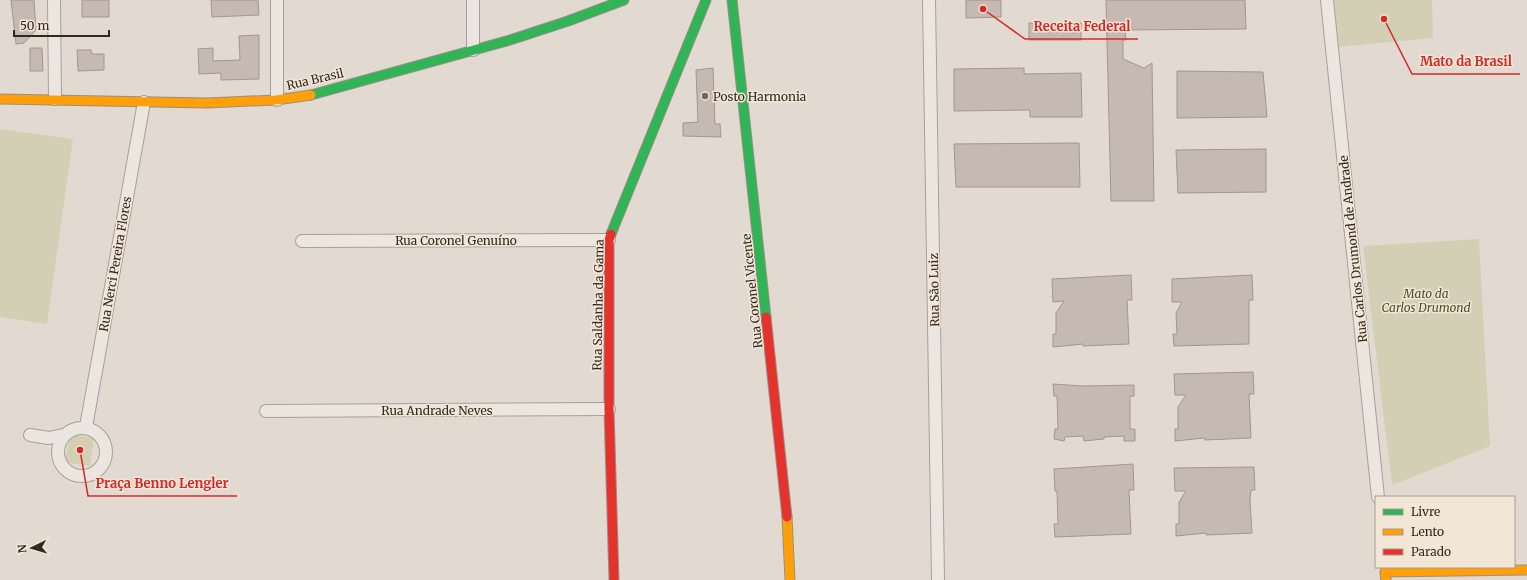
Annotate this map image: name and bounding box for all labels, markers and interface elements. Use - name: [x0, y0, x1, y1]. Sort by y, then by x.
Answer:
- scale bar: [14, 12, 109, 38]
- callout: Receita Federal: [1025, 14, 1138, 39]
- text: 50 m: [20, 18, 49, 33]
- text: Receita Federal: [1033, 18, 1131, 35]
- callout: Mato da Brasil: [1412, 49, 1520, 74]
- text: Mato da Brasil: [1420, 53, 1512, 70]
- street label: Rua Brasil: [285, 65, 345, 93]
- place label: Posto Harmonia: [713, 89, 807, 104]
- marker: Posto Harmonia: [700, 91, 710, 101]
- street label: Rua Carlos Drumond de Andrade: [1336, 155, 1370, 343]
- street label: Rua Nerci Pereira Flores: [96, 195, 134, 333]
- street label: Rua Coronel Genuíno: [395, 233, 517, 248]
- street label: Rua Coronel Vicente: [739, 233, 765, 349]
- street label: Rua Saldanha da Gama: [589, 239, 607, 371]
- street label: Rua São Luiz: [926, 252, 942, 327]
- park label: Mato da Carlos Drumond: [1382, 286, 1470, 315]
- street label: Rua Andrade Neves: [381, 403, 493, 418]
- callout: Praça Benno Lengler: [88, 471, 237, 496]
- text: Praça Benno Lengler: [95, 475, 229, 492]
- legend: [1375, 496, 1515, 568]
- text: Livre: [1411, 504, 1440, 519]
- text: Lento: [1411, 524, 1444, 539]
- north arrow: [12, 528, 52, 568]
- text: N: [15, 544, 29, 554]
- text: Parado: [1411, 544, 1451, 559]

